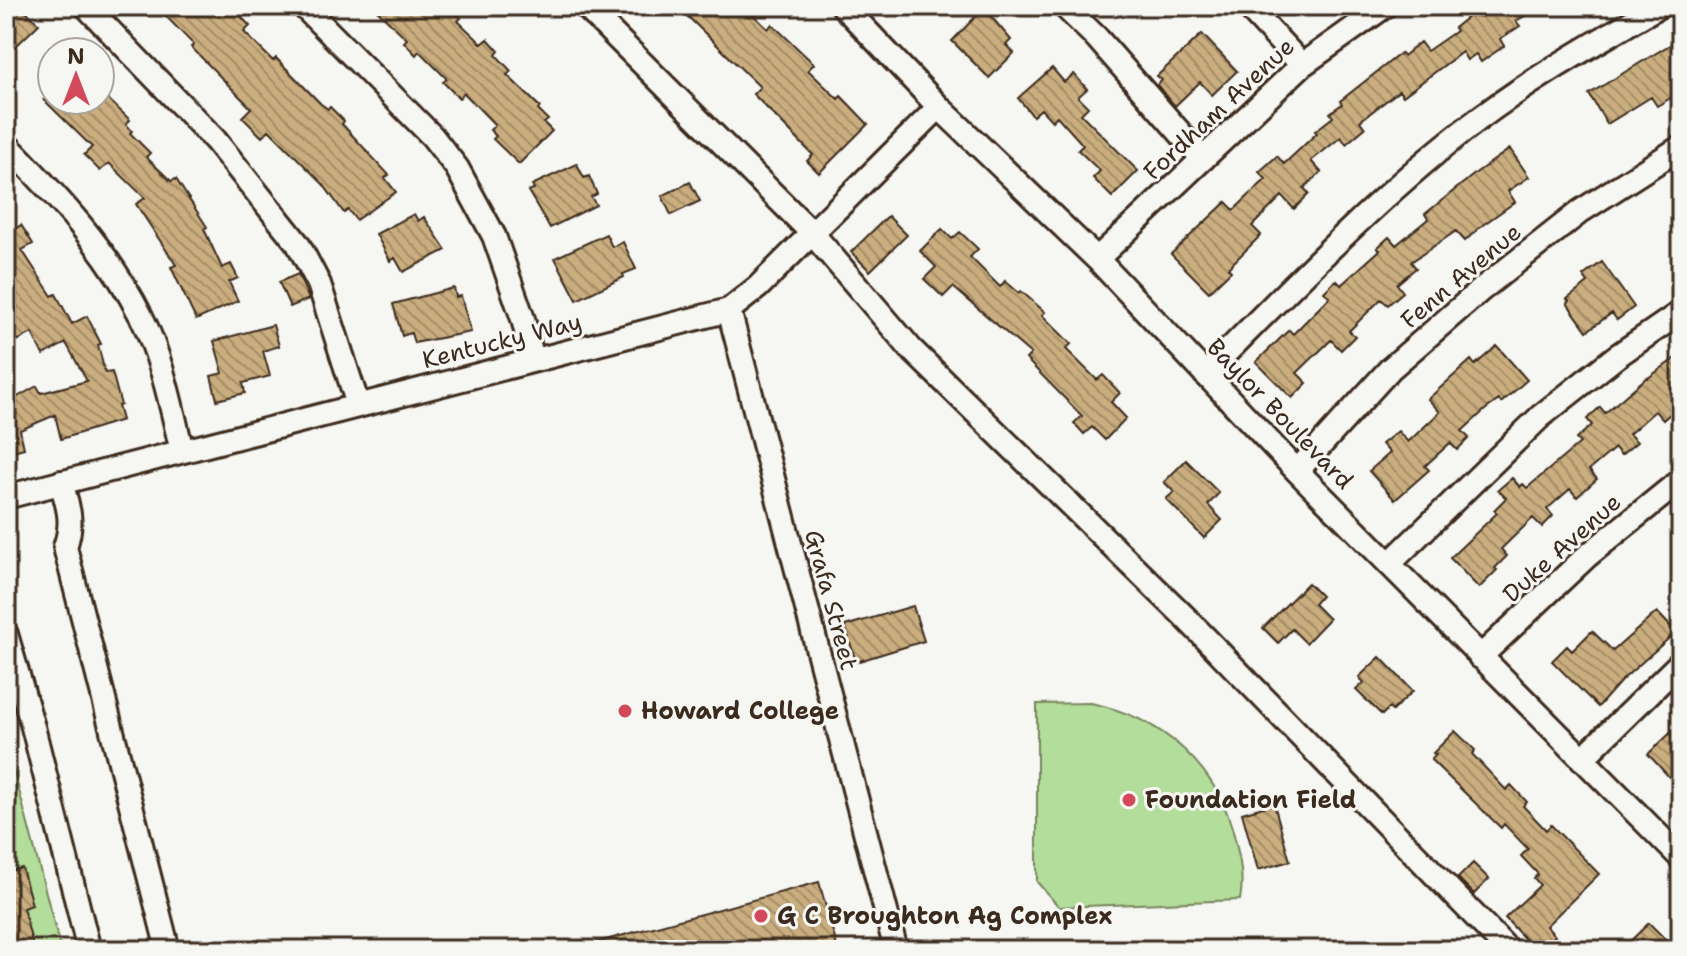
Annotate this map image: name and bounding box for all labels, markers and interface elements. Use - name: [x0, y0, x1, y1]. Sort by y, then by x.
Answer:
- street label: Fordham Avenue: [1137, 31, 1301, 187]
- north arrow: [36, 36, 116, 116]
- text: N: [67, 42, 85, 71]
- street label: Fenn Avenue: [1394, 216, 1528, 336]
- street label: Kentucky Way: [419, 306, 585, 376]
- street label: Baylor Boulevard: [1200, 332, 1360, 496]
- street label: Duke Avenue: [1496, 486, 1628, 610]
- street label: Grafa Street: [797, 526, 865, 674]
- place label: Howard College: [641, 695, 839, 727]
- marker: Howard College: [616, 702, 634, 720]
- place label: Foundation Field: [1145, 784, 1356, 816]
- marker: Foundation Field: [1120, 791, 1138, 809]
- place label: G C Broughton Ag Complex: [777, 900, 1113, 932]
- marker: G C Broughton Ag Complex: [752, 907, 770, 925]

